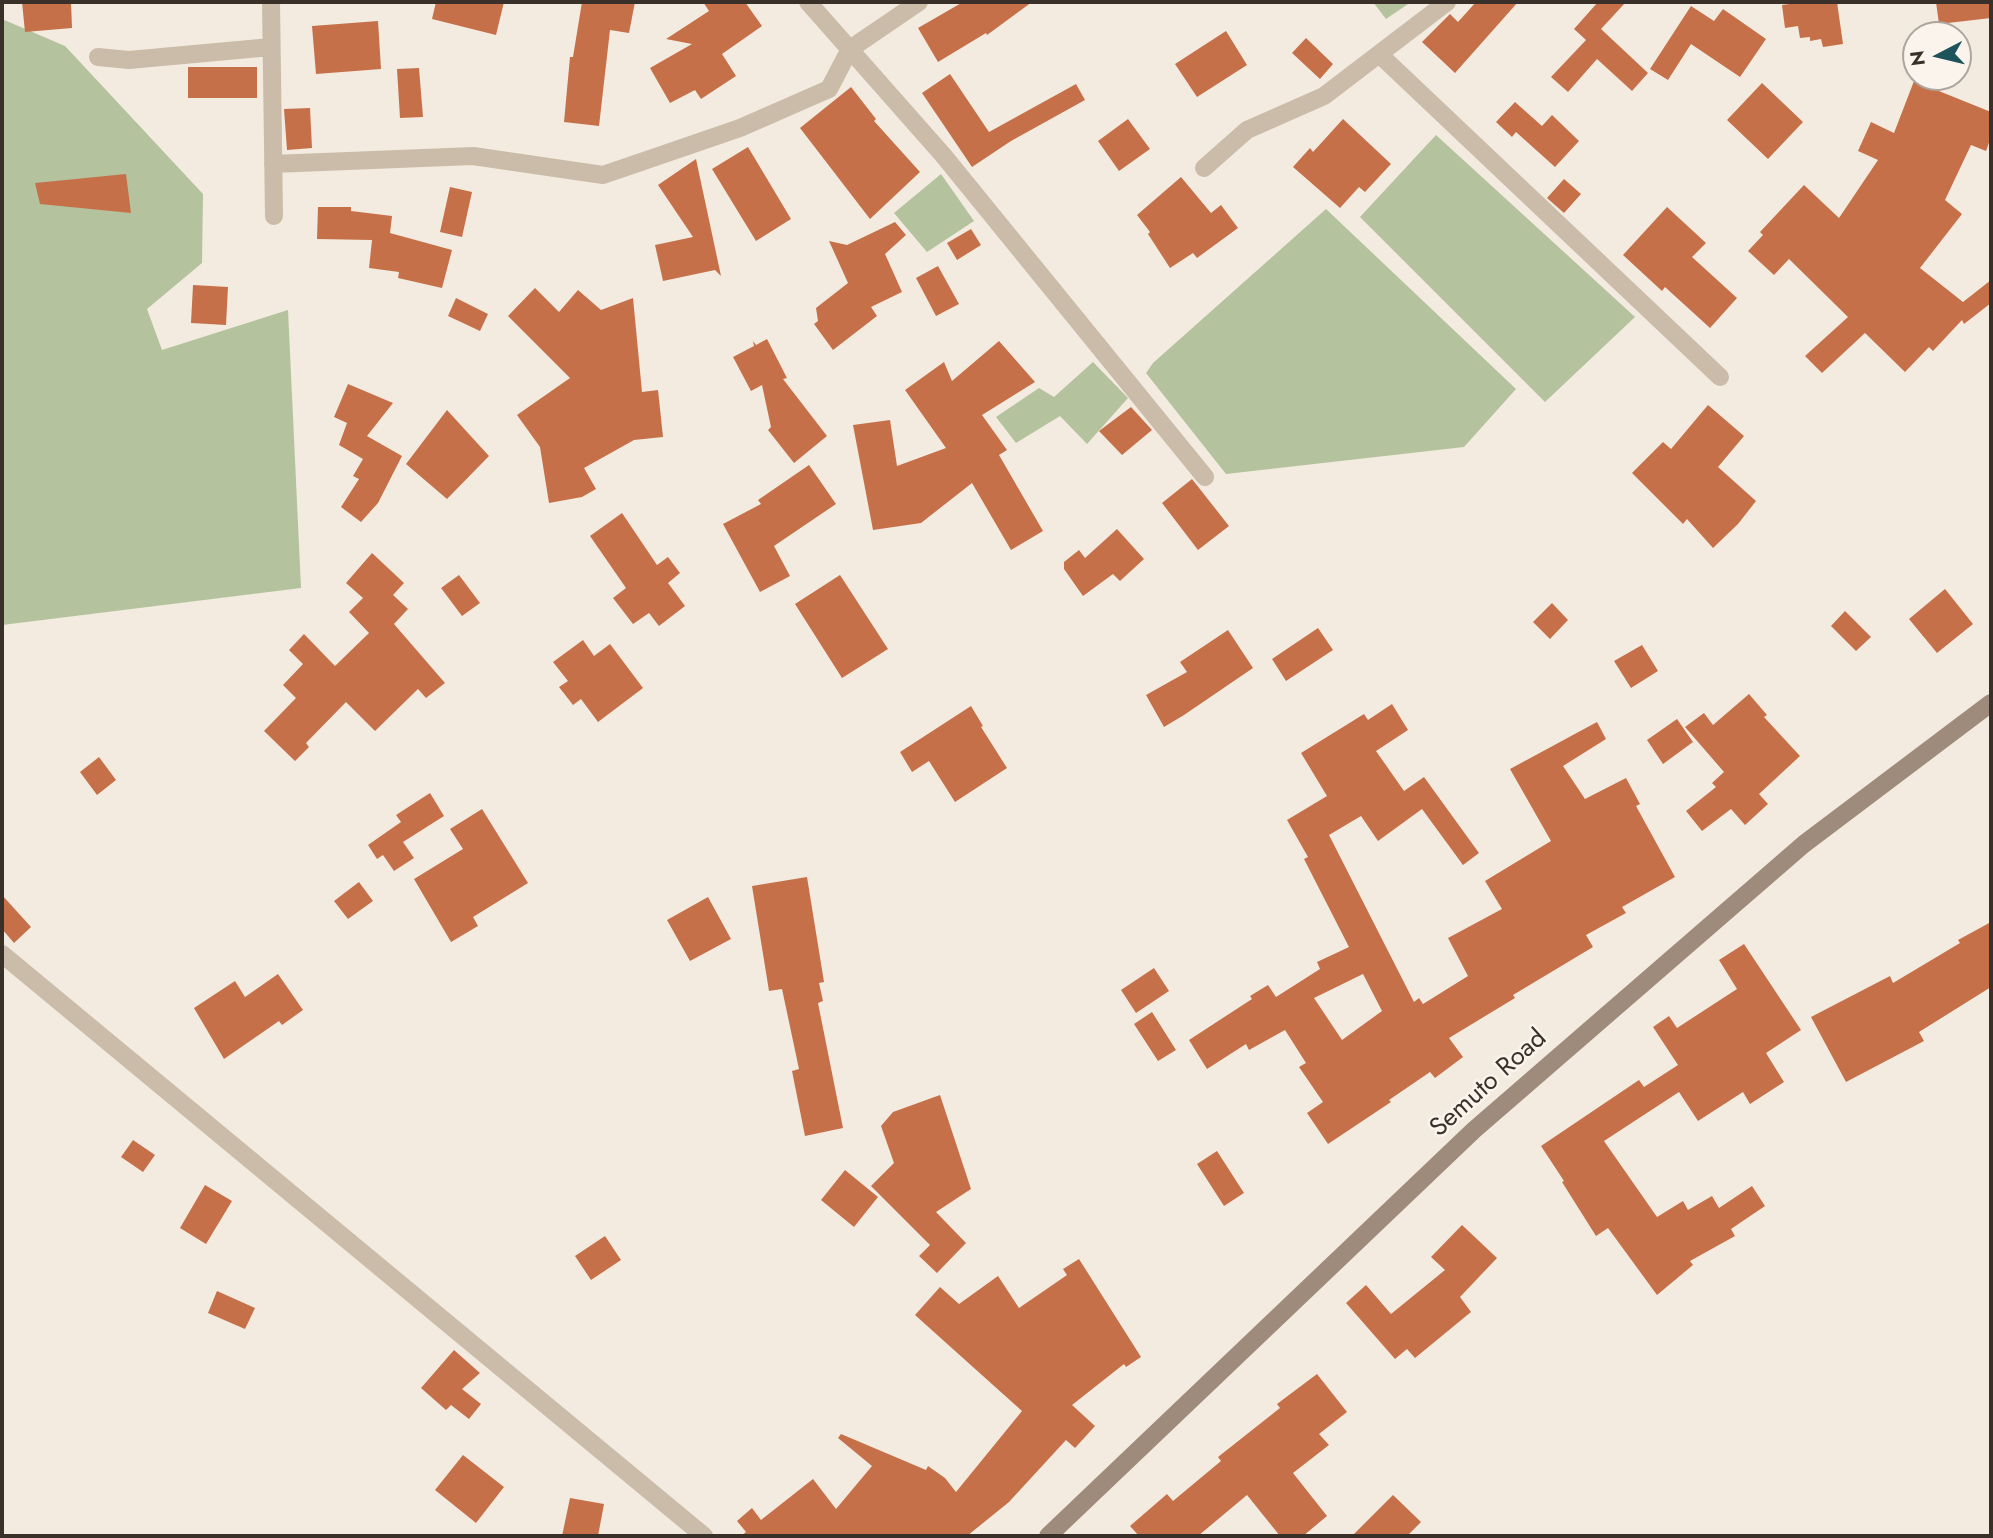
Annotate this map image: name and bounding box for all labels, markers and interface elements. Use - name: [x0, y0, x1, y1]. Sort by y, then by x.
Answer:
- north arrow: [1902, 21, 1972, 91]
- text: N: [1903, 49, 1932, 68]
- street label: Semuto Road: [1424, 1024, 1554, 1144]

